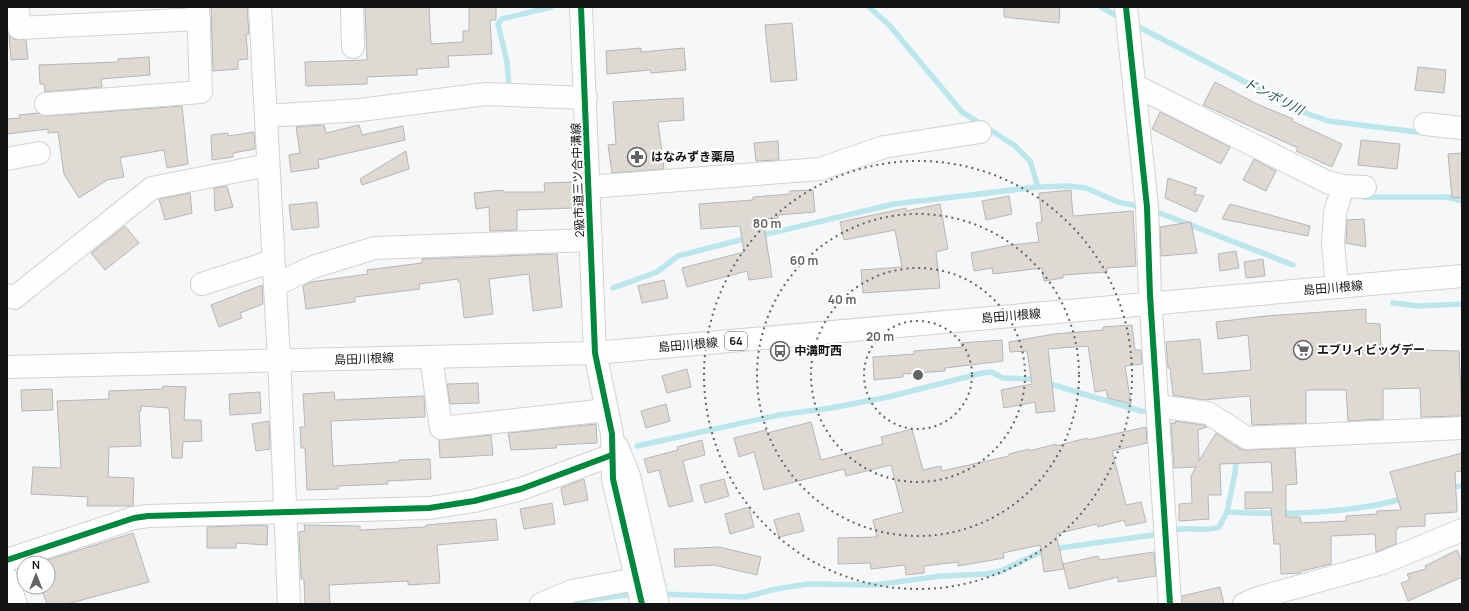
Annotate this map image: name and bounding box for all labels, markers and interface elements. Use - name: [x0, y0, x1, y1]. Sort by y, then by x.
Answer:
- water label: ドンボリ川: [1241, 73, 1309, 120]
- street label: 2級市道三ツ合中溝線: [567, 122, 588, 238]
- pharmacy icon: はなみずき薬局: [626, 146, 648, 168]
- place label: はなみずき薬局: [651, 148, 735, 165]
- text: 80 m: [753, 215, 781, 232]
- text: 60 m: [790, 252, 818, 269]
- street label: 島田川根線: [1302, 276, 1364, 299]
- text: 40 m: [828, 291, 856, 308]
- street label: 島田川根線: [980, 304, 1042, 327]
- text: 20 m: [866, 328, 894, 345]
- road number: 64: [725, 332, 747, 350]
- street label: 島田川根線: [657, 333, 719, 356]
- supermarket icon: エブリィビッグデー: [1292, 339, 1314, 361]
- bus stop icon: 中溝町西: [769, 340, 791, 362]
- place label: エブリィビッグデー: [1317, 341, 1425, 358]
- place label: 中溝町西: [794, 342, 842, 359]
- street label: 島田川根線: [334, 349, 394, 368]
- centre of rings: [911, 368, 925, 382]
- north arrow: [16, 555, 56, 595]
- text: N: [32, 557, 40, 572]

